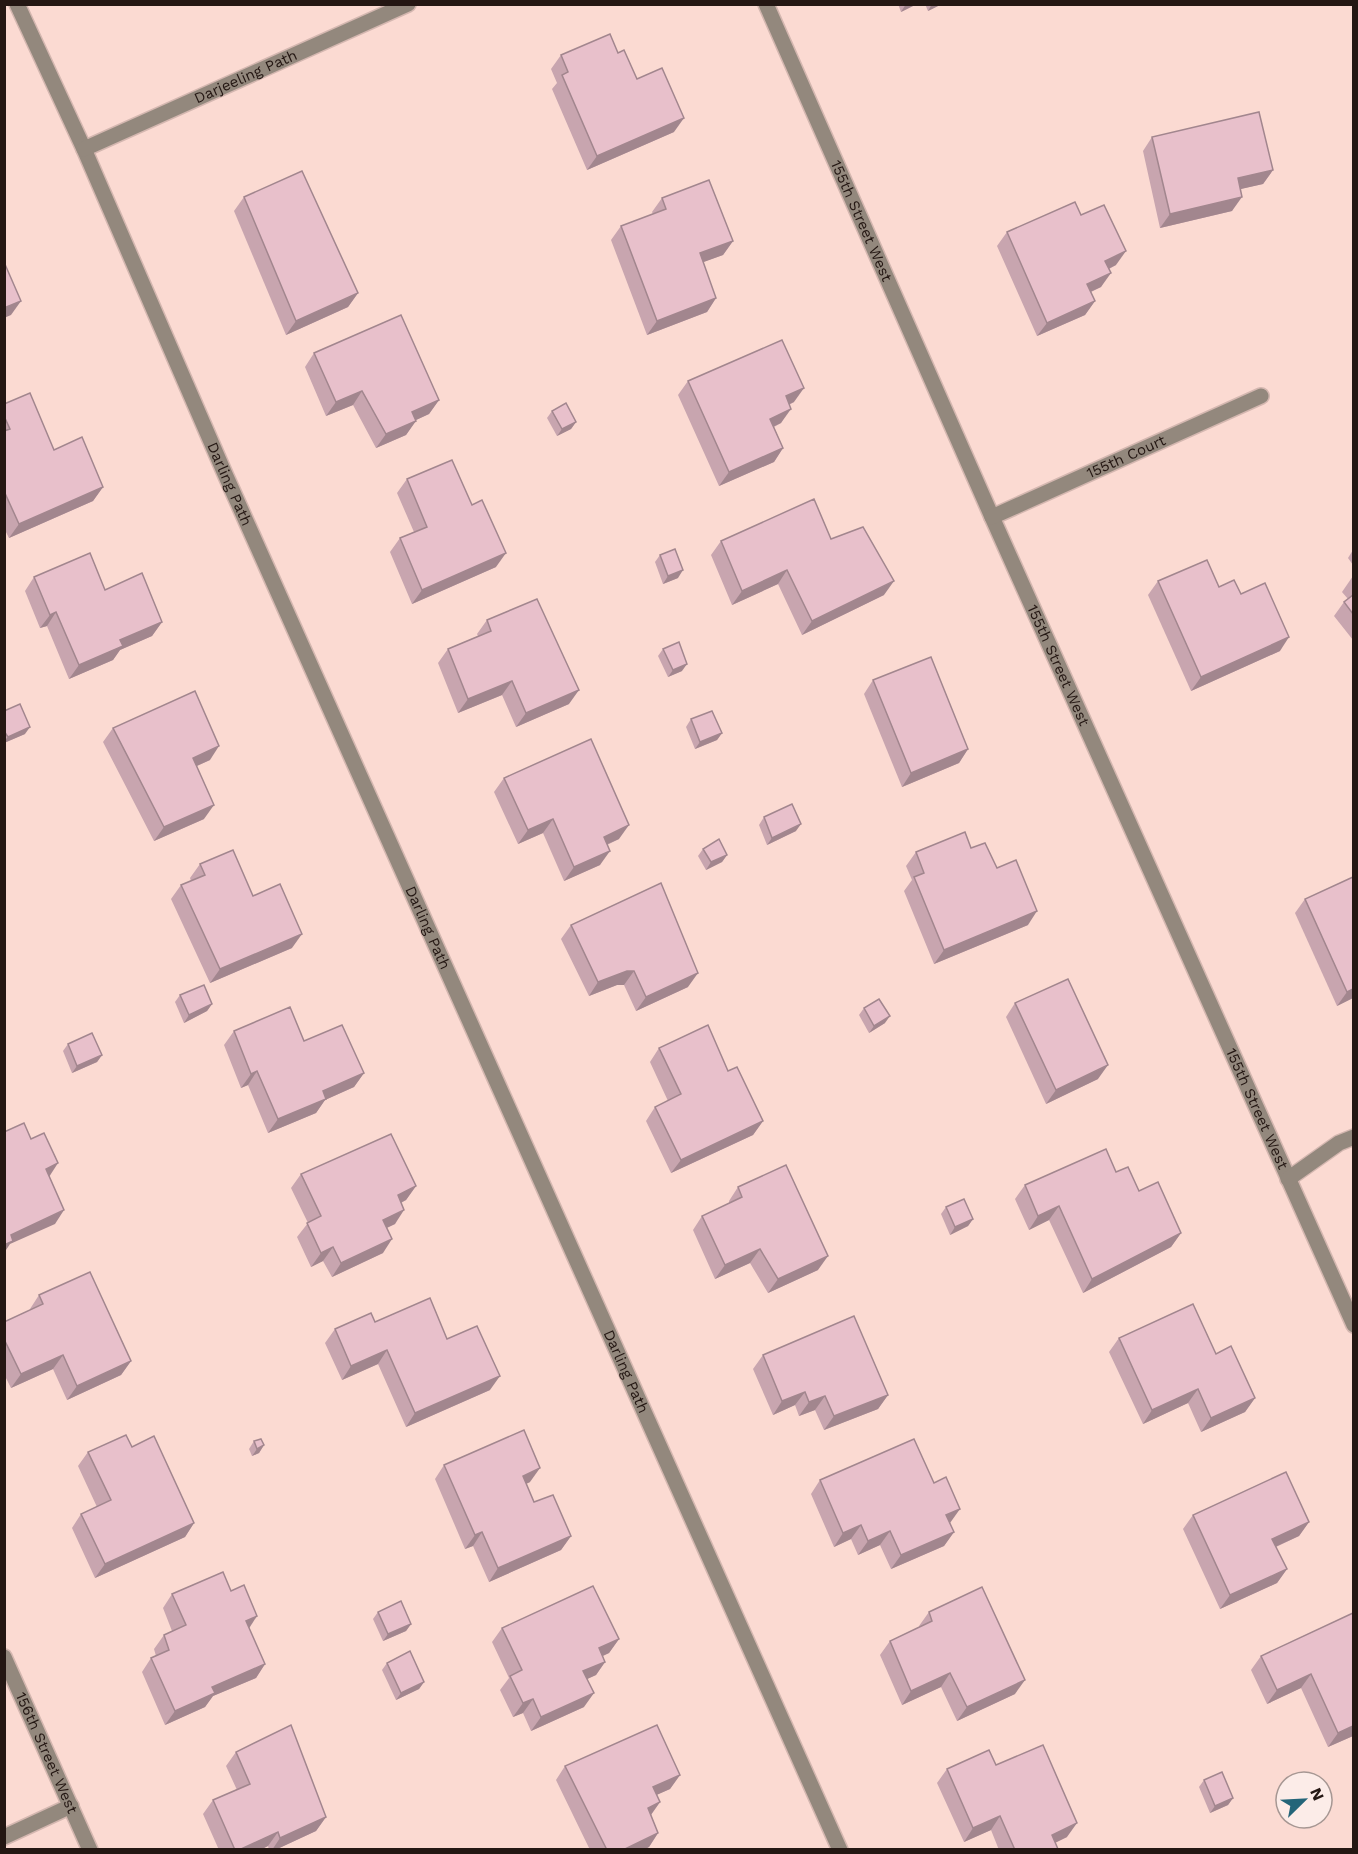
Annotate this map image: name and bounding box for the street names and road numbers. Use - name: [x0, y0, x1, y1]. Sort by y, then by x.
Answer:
- street label: Darjeeling Path: [191, 46, 300, 108]
- street label: 155th Street West: [827, 157, 896, 285]
- street label: 155th Court: [1084, 431, 1169, 482]
- street label: Darling Path: [203, 439, 256, 529]
- street label: 155th Street West: [1023, 602, 1094, 729]
- street label: Darling Path: [401, 883, 454, 972]
- street label: 155th Street West: [1222, 1045, 1292, 1173]
- street label: Darling Path: [600, 1327, 653, 1416]
- street label: 156th Street West: [12, 1689, 82, 1817]

